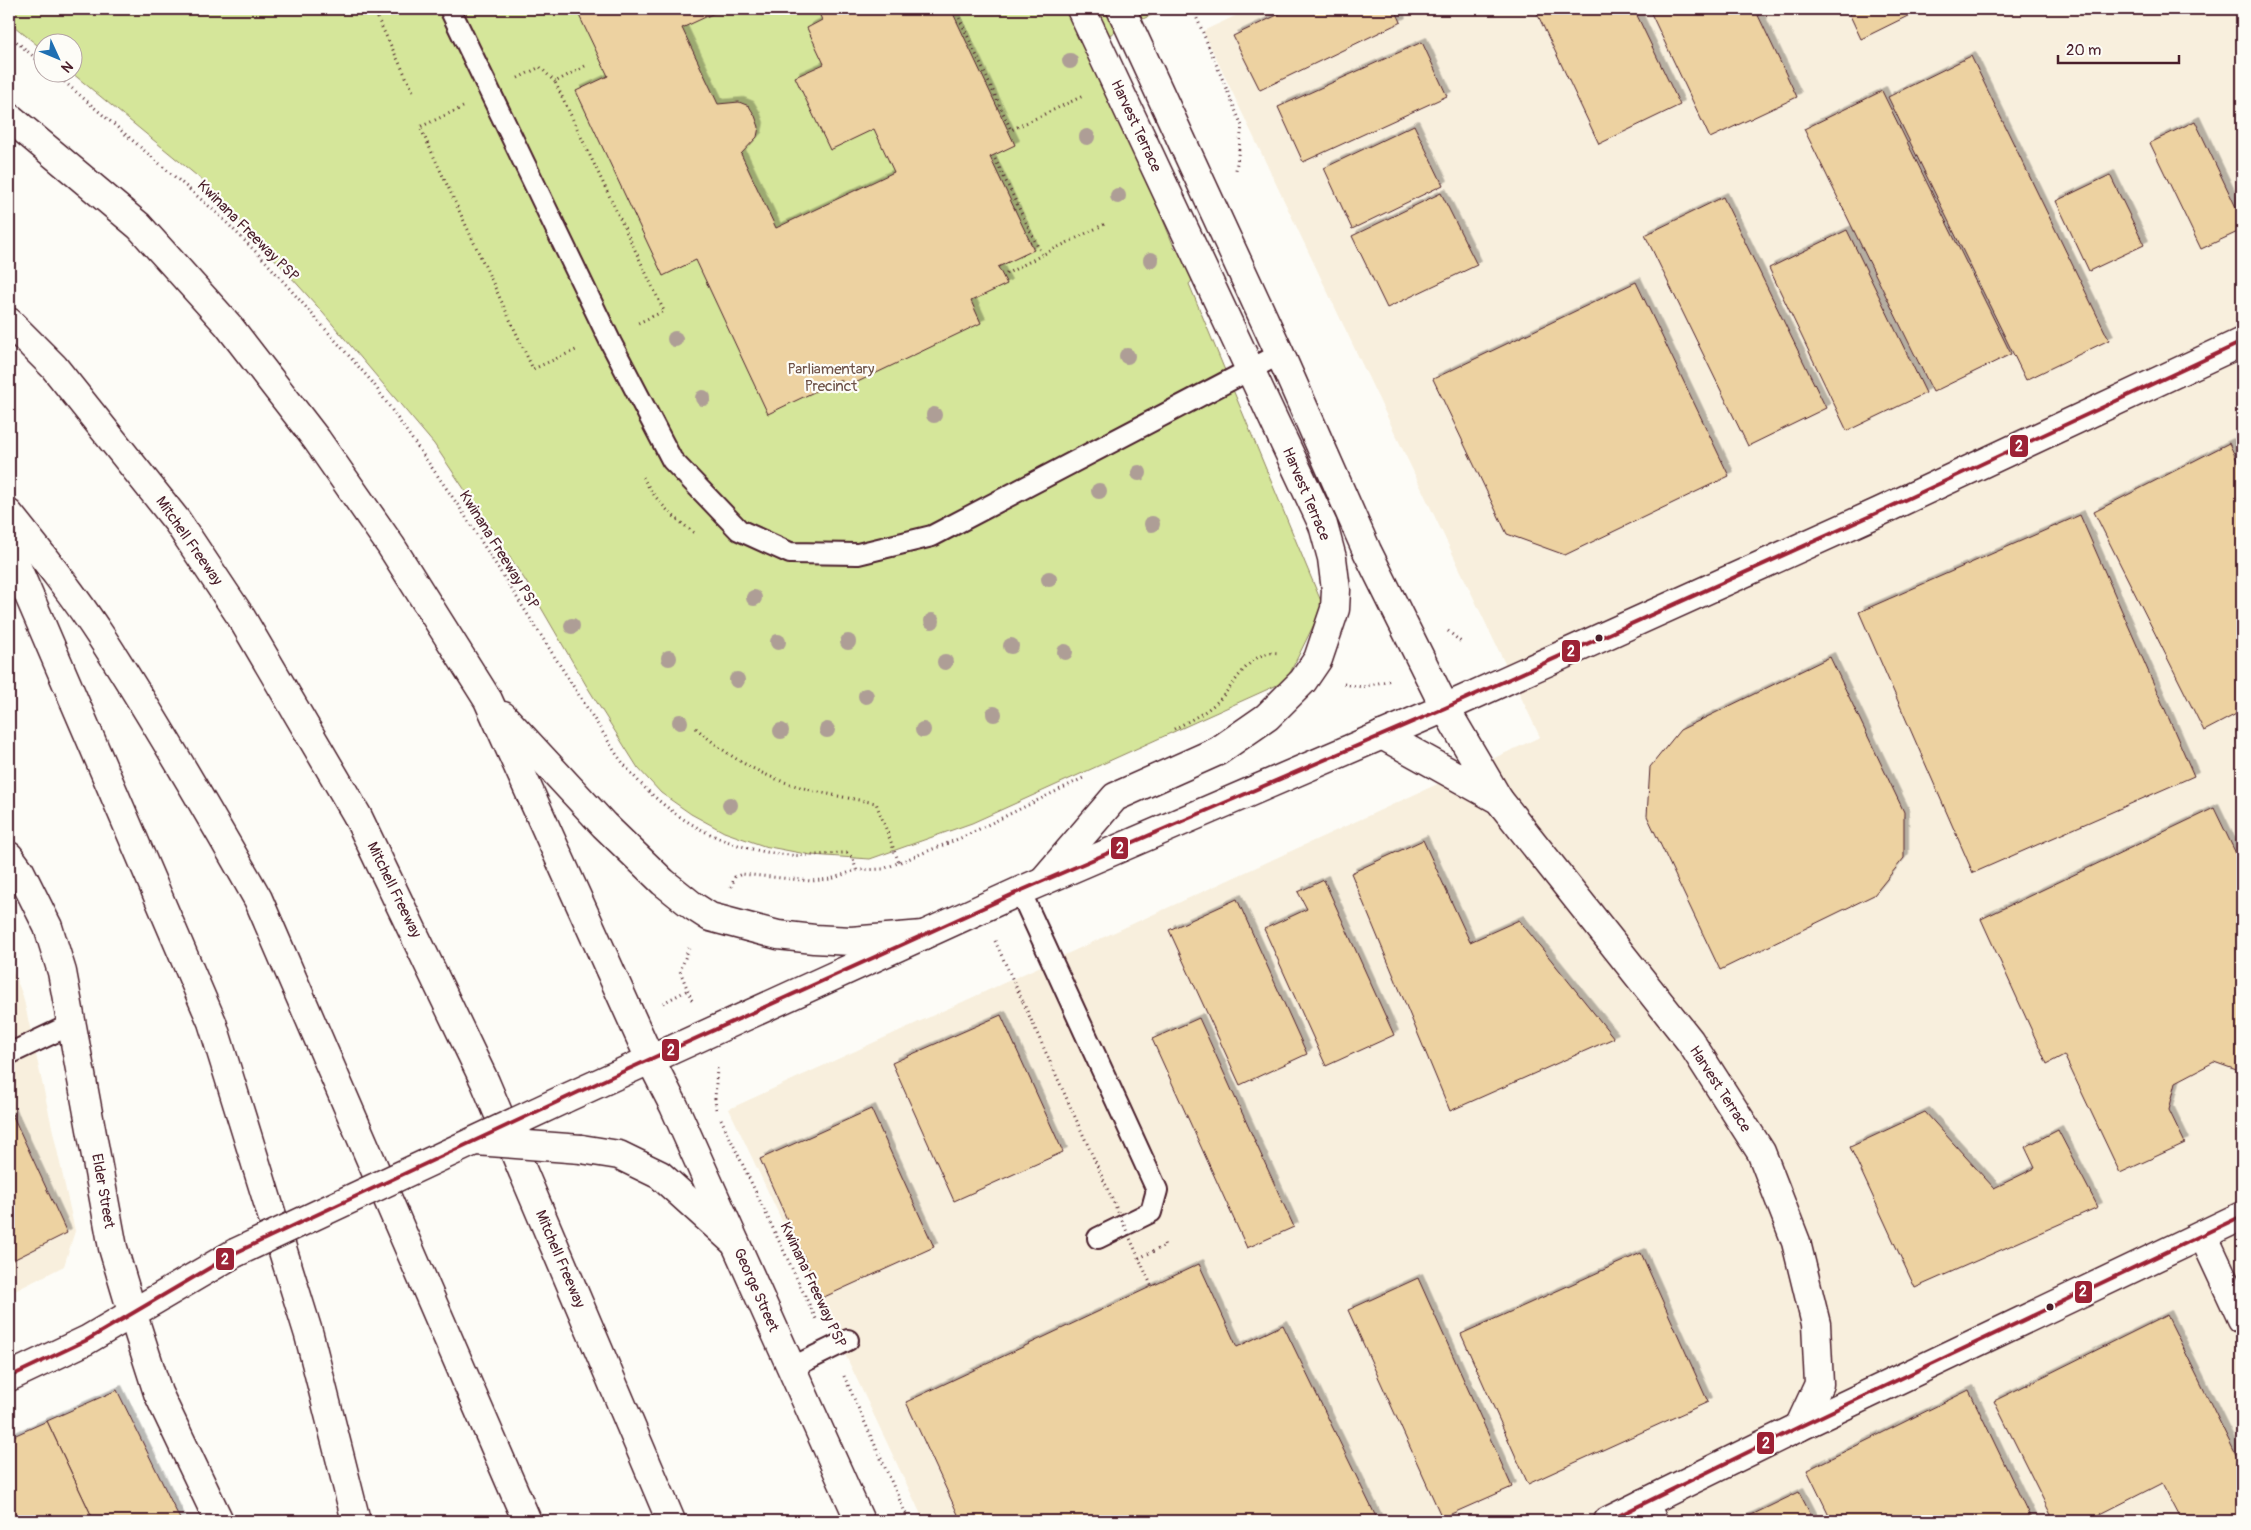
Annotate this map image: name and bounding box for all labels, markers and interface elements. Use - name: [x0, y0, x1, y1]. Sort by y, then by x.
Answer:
- north arrow: [32, 32, 82, 82]
- scale bar: [2058, 32, 2180, 64]
- text: 20 m: [2066, 41, 2101, 60]
- text: N: [58, 57, 76, 76]
- street label: Harvest Terrace: [1106, 77, 1166, 176]
- street label: Kwinana Freeway PSP: [193, 176, 303, 286]
- park label: Parliamentary Precinct: [788, 360, 875, 396]
- line badge: 2: [2009, 434, 2029, 458]
- text: 2: [2015, 438, 2023, 455]
- street label: Harvest Terrace: [1278, 444, 1334, 544]
- street label: Kwinana Freeway PSP: [455, 487, 543, 613]
- street label: Mitchell Freeway: [151, 493, 227, 590]
- unlabelled marker: [1594, 633, 1604, 643]
- line badge: 2: [1561, 639, 1581, 663]
- text: 2: [1567, 643, 1575, 660]
- line badge: 2: [1110, 836, 1129, 860]
- street label: Mitchell Freeway: [363, 839, 426, 942]
- text: 2: [1116, 840, 1124, 857]
- line badge: 2: [661, 1038, 680, 1062]
- text: 2: [667, 1042, 675, 1059]
- street label: Harvest Terrace: [1685, 1042, 1755, 1136]
- street label: Elder Street: [87, 1152, 119, 1231]
- street label: Mitchell Freeway: [531, 1207, 589, 1311]
- street label: Kwinana Freeway PSP: [776, 1219, 850, 1351]
- street label: George Street: [729, 1245, 783, 1336]
- line badge: 2: [215, 1247, 235, 1271]
- text: 2: [221, 1251, 229, 1268]
- line badge: 2: [2074, 1280, 2093, 1304]
- text: 2: [2079, 1283, 2087, 1300]
- unlabelled marker: [2045, 1302, 2055, 1312]
- line badge: 2: [1756, 1431, 1775, 1455]
- text: 2: [1762, 1435, 1770, 1452]

